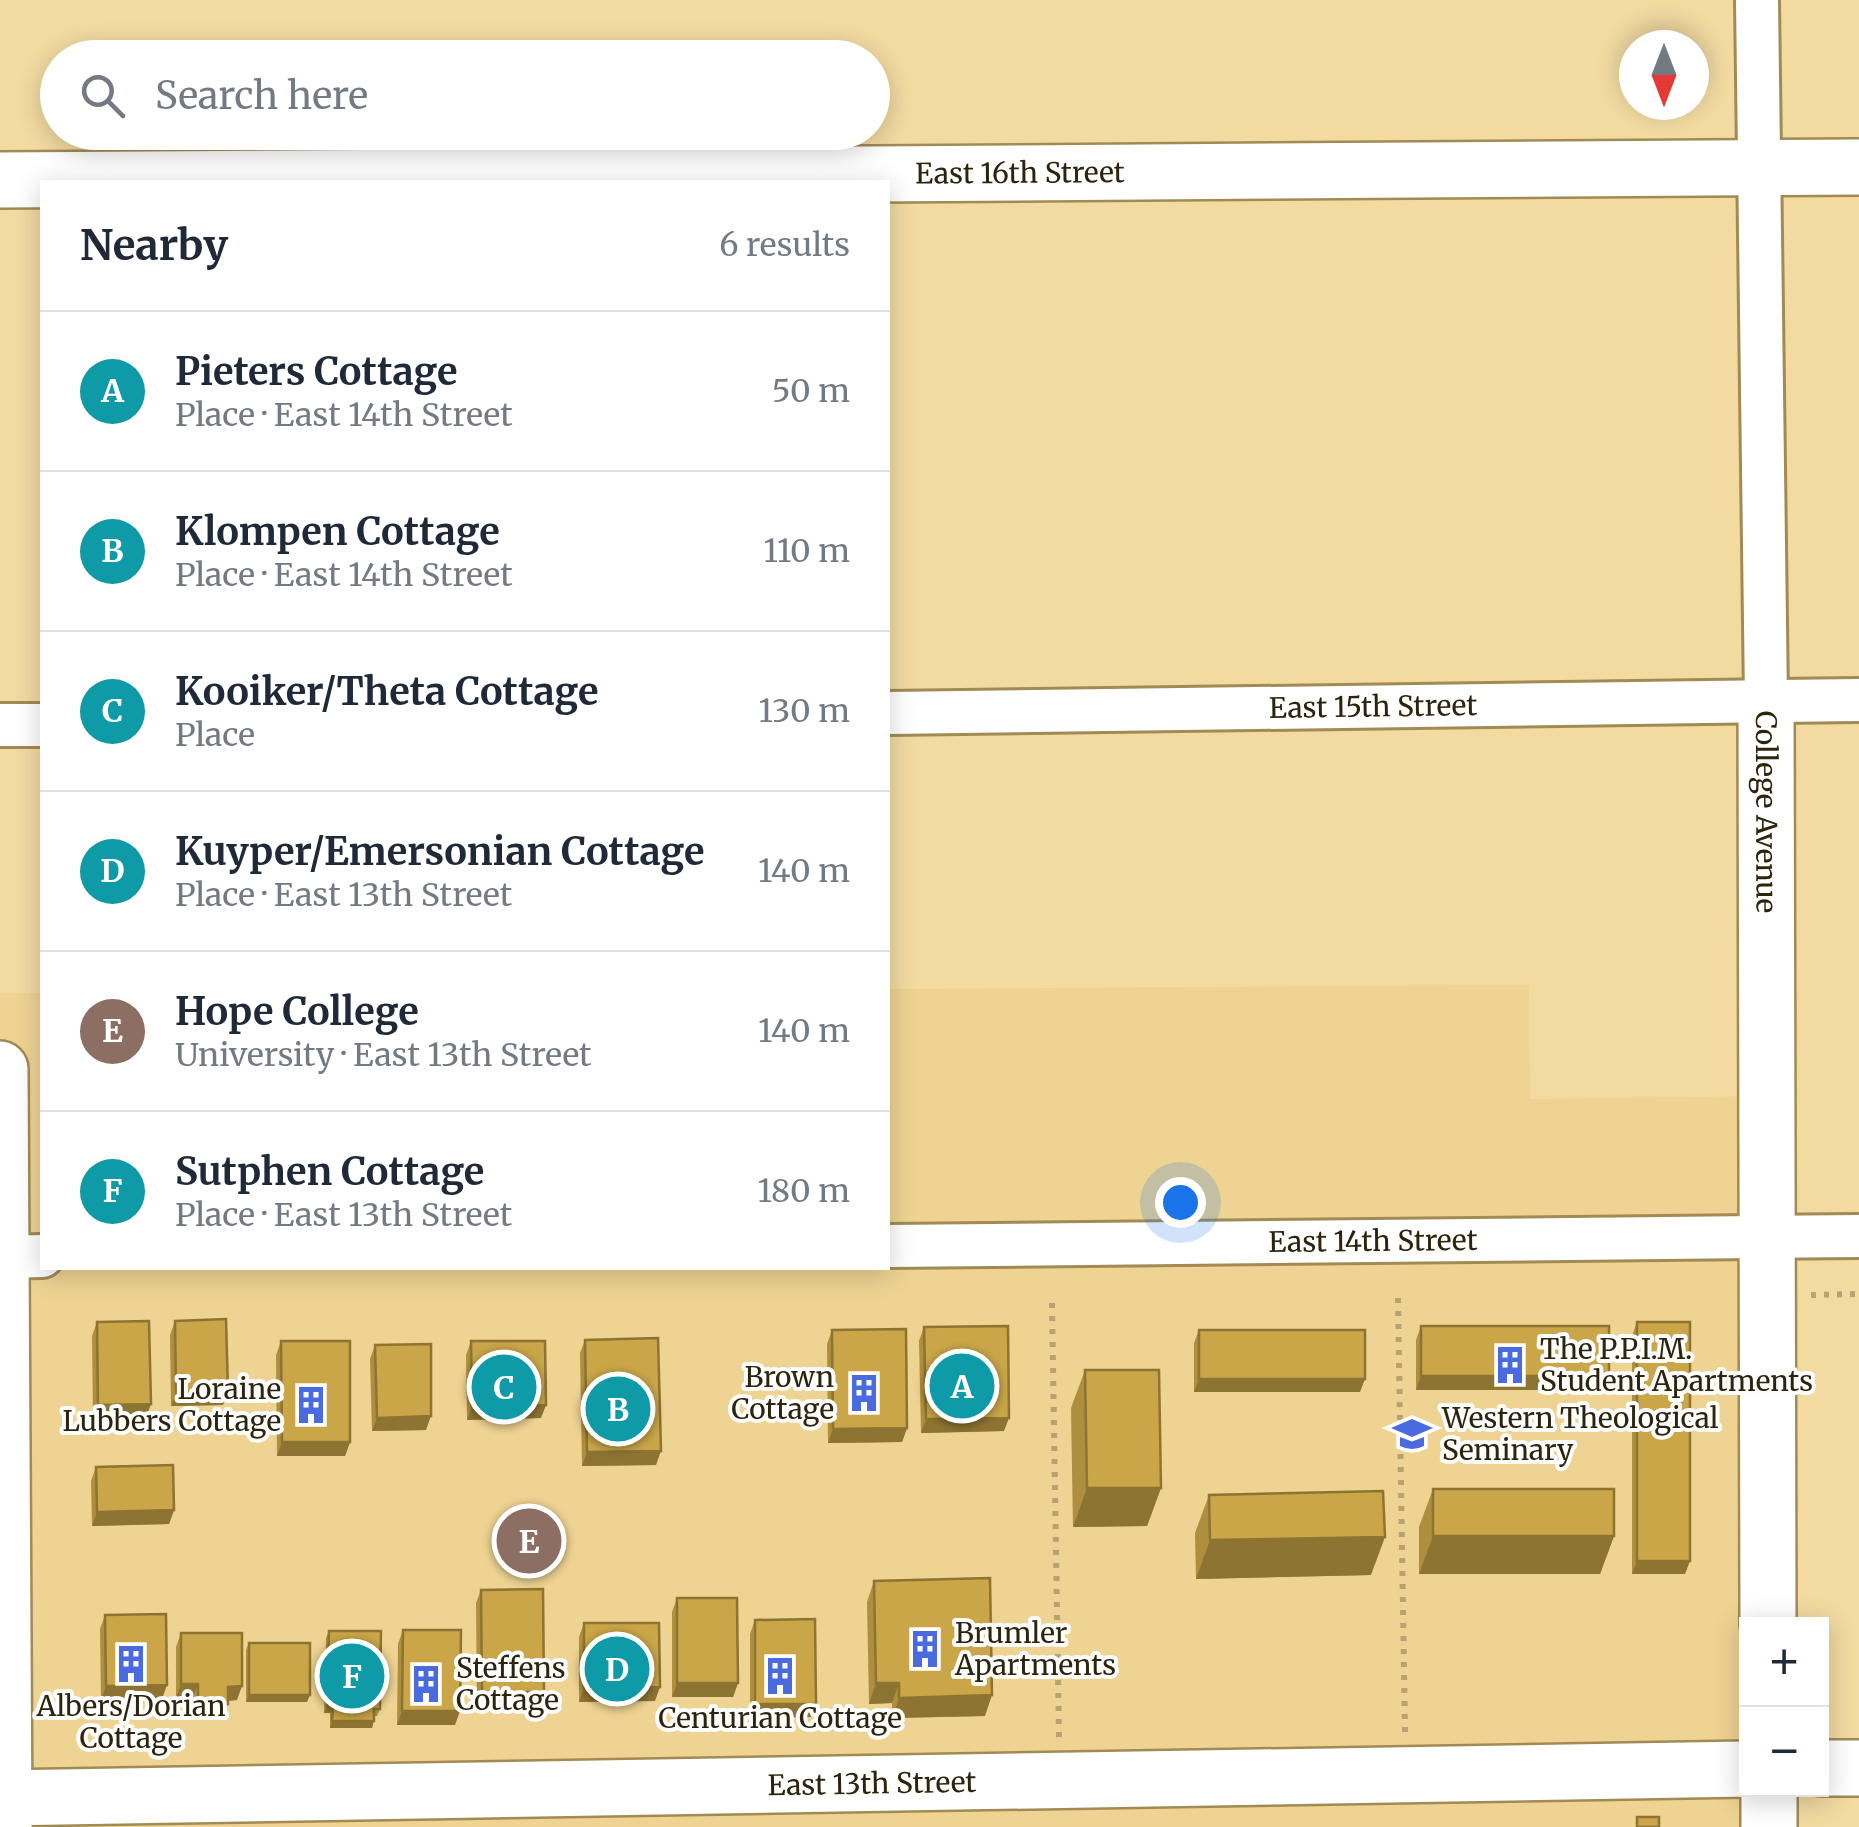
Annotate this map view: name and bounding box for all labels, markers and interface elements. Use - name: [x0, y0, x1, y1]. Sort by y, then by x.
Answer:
- north arrow: [1619, 30, 1709, 120]
- search box: [40, 40, 890, 150]
- icon: search: [75, 68, 130, 123]
- text: Search here: [155, 72, 368, 119]
- street label: East 16th Street: [915, 154, 1125, 192]
- text: Nearby: [80, 219, 228, 271]
- text: 6 results: [719, 225, 850, 265]
- text: Pieters Cottage: [175, 348, 458, 395]
- text: A: [101, 371, 124, 411]
- text: 50 m: [772, 371, 850, 411]
- text: Place · East 14th Street: [175, 395, 513, 435]
- text: Klompen Cottage: [175, 508, 500, 555]
- text: B: [101, 531, 124, 571]
- text: 110 m: [763, 531, 850, 571]
- text: Place · East 14th Street: [175, 555, 513, 595]
- text: Kooiker/Theta Cottage: [175, 668, 599, 715]
- street label: East 15th Street: [1269, 687, 1477, 726]
- text: C: [102, 691, 123, 731]
- text: 130 m: [758, 691, 850, 731]
- street label: College Avenue: [1748, 711, 1784, 913]
- text: Place: [175, 715, 255, 755]
- text: Kuyper/Emersonian Cottage: [175, 828, 705, 875]
- text: D: [100, 851, 125, 891]
- text: 140 m: [758, 851, 850, 891]
- text: Place · East 13th Street: [175, 875, 512, 915]
- text: Hope College: [175, 988, 419, 1035]
- text: E: [102, 1011, 123, 1051]
- text: 140 m: [758, 1011, 850, 1051]
- text: University · East 13th Street: [175, 1035, 592, 1075]
- text: Sutphen Cottage: [175, 1148, 484, 1195]
- text: F: [102, 1171, 123, 1211]
- text: 180 m: [758, 1171, 850, 1211]
- your location: [1155, 1177, 1206, 1228]
- text: Place · East 13th Street: [175, 1195, 512, 1235]
- street label: East 14th Street: [1268, 1222, 1478, 1260]
- place label: The P.P.I.M. Student Apartments: [1540, 1331, 1813, 1399]
- building icon: The P.P.I.M. Student Apartments: [1489, 1344, 1531, 1386]
- pin: A: [930, 1348, 994, 1424]
- pin: C: [472, 1350, 536, 1424]
- place label: Brown Cottage: [731, 1359, 834, 1427]
- place label: Loraine Lubbers Cottage: [63, 1371, 281, 1439]
- pin: B: [586, 1372, 650, 1446]
- building icon: Brown Cottage: [843, 1372, 885, 1414]
- building icon: Loraine Lubbers Cottage: [290, 1384, 332, 1426]
- place label: Western Theological Seminary: [1441, 1400, 1719, 1468]
- school or university icon: Western Theological Seminary: [1391, 1413, 1433, 1455]
- pin: E: [496, 1504, 562, 1578]
- place label: Brumler Apartments: [954, 1615, 1116, 1683]
- map controls: [1739, 1617, 1829, 1797]
- button: +: [1739, 1617, 1829, 1707]
- building icon: Brumler Apartments: [904, 1628, 946, 1670]
- pin: D: [584, 1632, 650, 1706]
- pin: F: [320, 1638, 384, 1714]
- building icon: Albers/Dorian Cottage: [110, 1643, 152, 1685]
- place label: Steffens Cottage: [456, 1650, 566, 1718]
- building icon: Centurian Cottage: [759, 1655, 801, 1697]
- building icon: Steffens Cottage: [405, 1663, 447, 1705]
- place label: Albers/Dorian Cottage: [35, 1688, 226, 1756]
- place label: Centurian Cottage: [658, 1700, 902, 1736]
- button: −: [1739, 1707, 1829, 1797]
- street label: East 13th Street: [767, 1764, 977, 1803]

